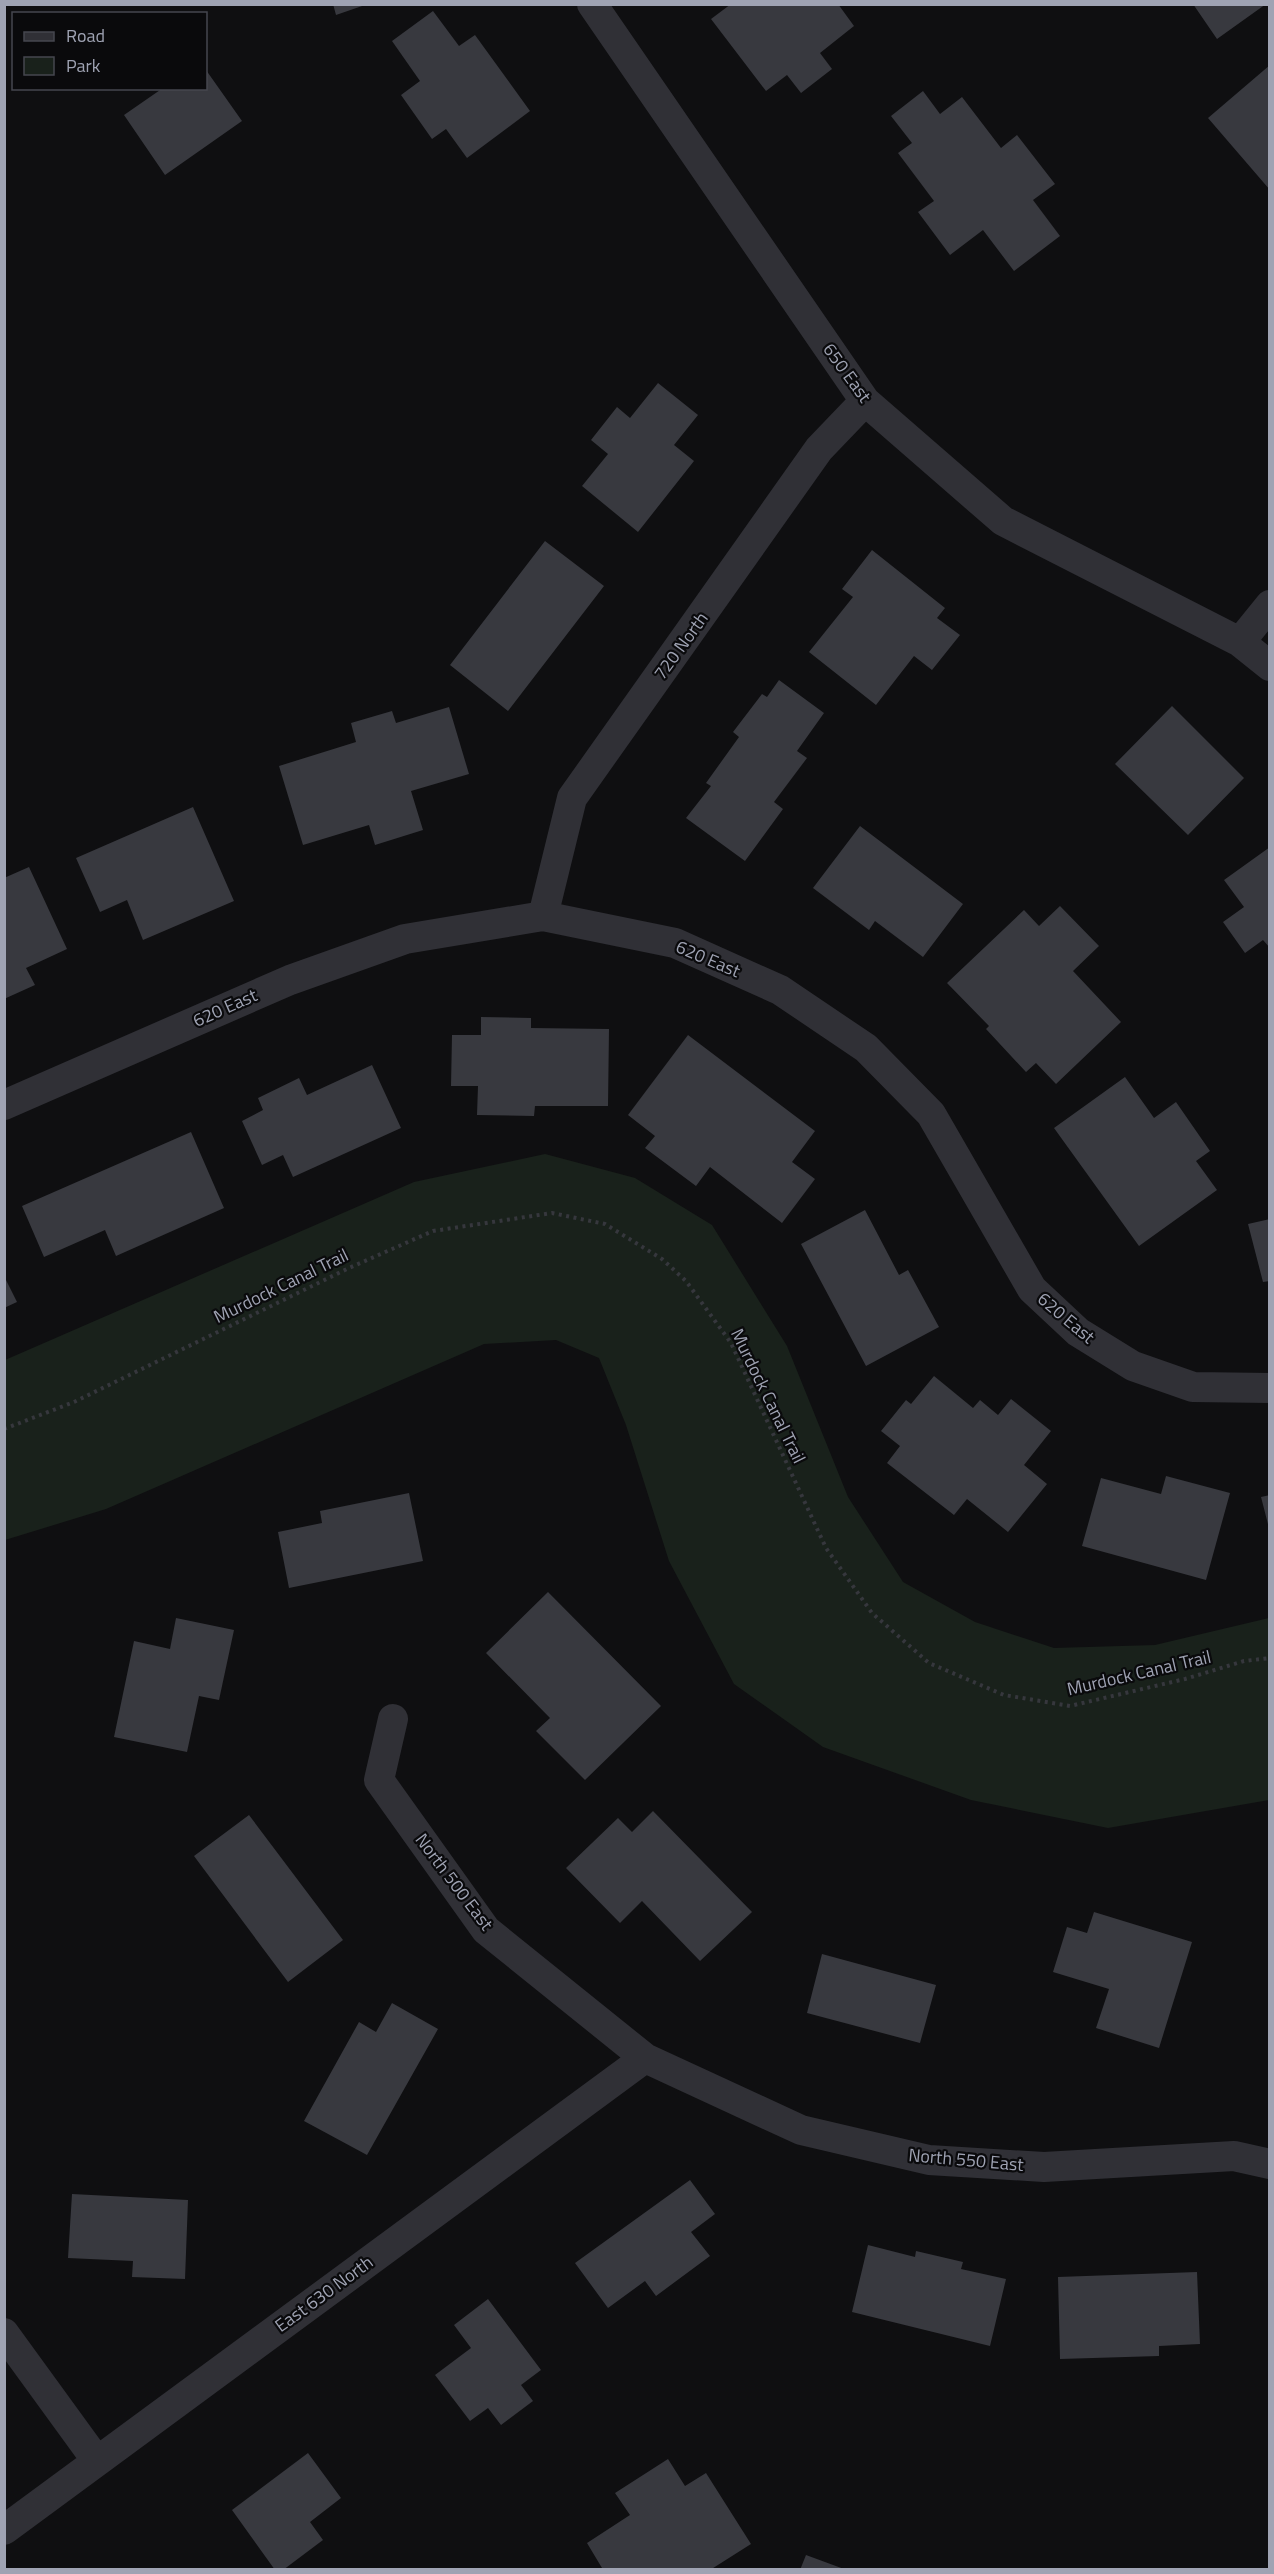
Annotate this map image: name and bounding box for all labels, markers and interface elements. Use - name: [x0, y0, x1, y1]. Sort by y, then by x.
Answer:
- legend: [12, 12, 207, 90]
- text: Road: [66, 22, 105, 49]
- text: Park: [66, 52, 101, 79]
- street label: 650 East: [817, 337, 879, 409]
- street label: 720 North: [647, 606, 714, 685]
- street label: 620 East: [672, 933, 745, 984]
- street label: 620 East: [188, 981, 262, 1034]
- street label: Murdock Canal Trail: [209, 1241, 353, 1330]
- street label: 620 East: [1032, 1285, 1102, 1350]
- street label: Murdock Canal Trail: [724, 1324, 813, 1468]
- street label: Murdock Canal Trail: [1064, 1643, 1214, 1702]
- street label: North 500 East: [409, 1827, 500, 1937]
- street label: North 550 East: [907, 2141, 1025, 2178]
- street label: East 630 North: [269, 2249, 378, 2338]

